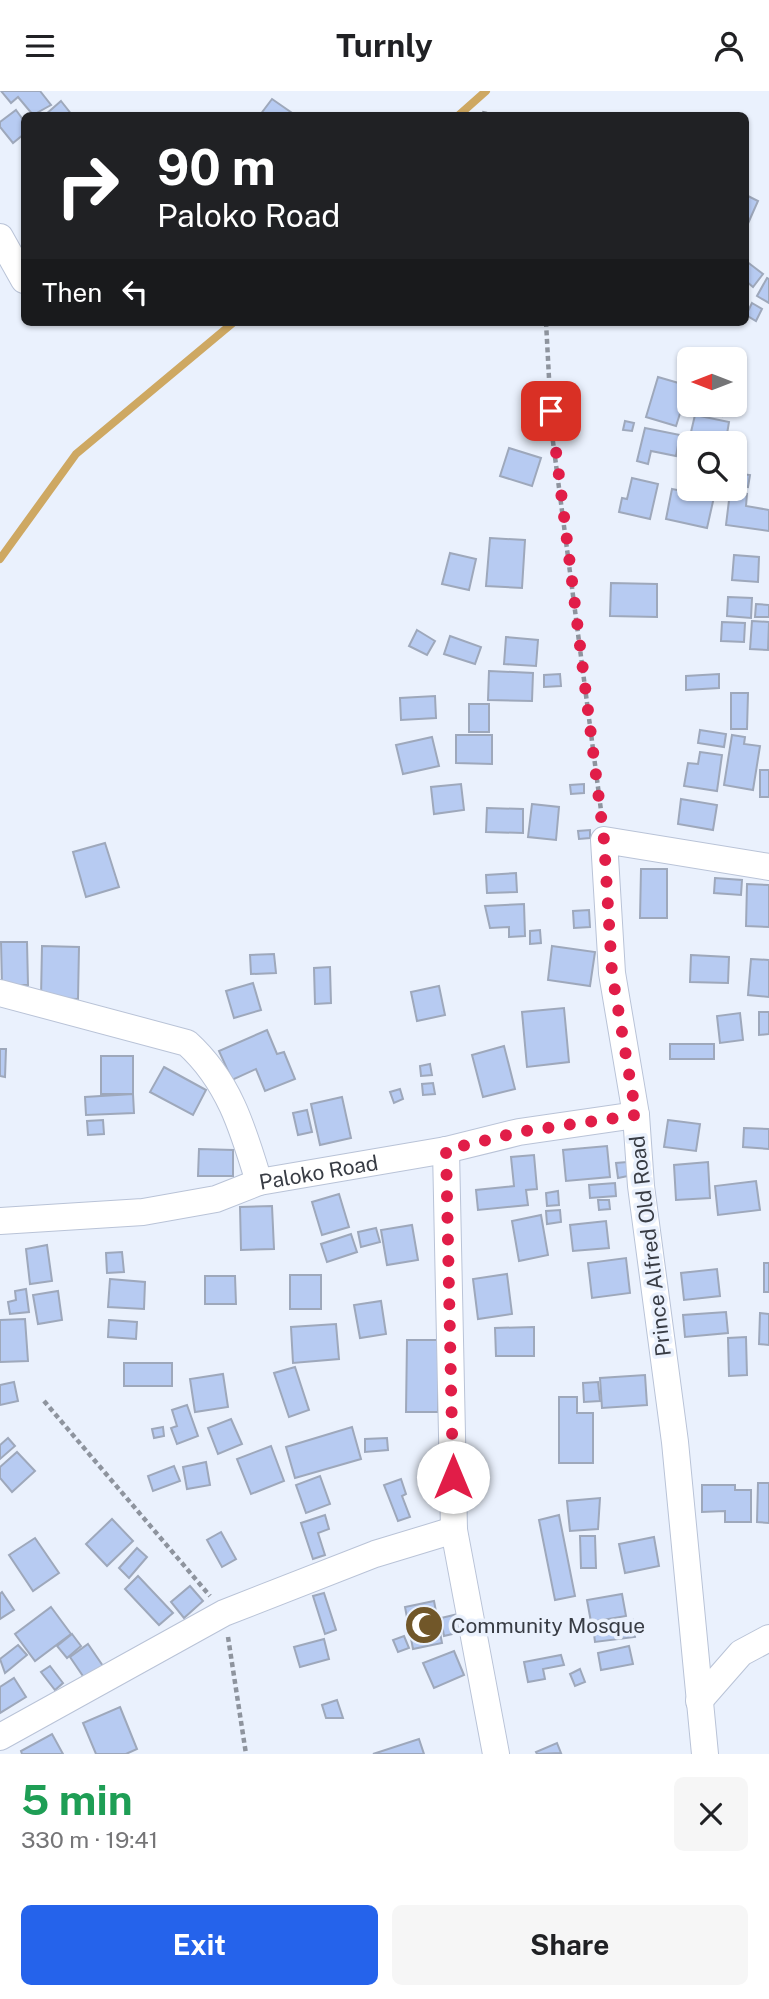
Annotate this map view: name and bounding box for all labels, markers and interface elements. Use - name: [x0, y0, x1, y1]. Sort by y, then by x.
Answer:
- icon: menu: [21, 27, 59, 65]
- text: Turnly: [336, 27, 433, 64]
- icon: person: [710, 27, 748, 65]
- text: 90 m: [157, 138, 276, 196]
- icon: right: [42, 140, 133, 231]
- text: Paloko Road: [157, 197, 340, 234]
- icon: left: [116, 273, 154, 311]
- text: Then: [42, 277, 102, 308]
- north arrow: [677, 347, 747, 417]
- map controls: [677, 347, 747, 501]
- pin: [521, 381, 581, 441]
- icon: arrive: [532, 392, 570, 430]
- button: search: [677, 431, 747, 501]
- street label: Prince Alfred Old Road: [624, 1134, 676, 1358]
- street label: Paloko Road: [257, 1149, 380, 1194]
- position arrow: [416, 1440, 490, 1514]
- mosque icon: Community Mosque: [403, 1604, 445, 1646]
- place label: Community Mosque: [451, 1613, 645, 1638]
- text: 5 min: [21, 1775, 133, 1824]
- button: close: [674, 1777, 748, 1851]
- text: 330 m · 19:41: [21, 1826, 158, 1853]
- button: Exit: [21, 1905, 378, 1985]
- button: Share: [392, 1905, 748, 1985]

